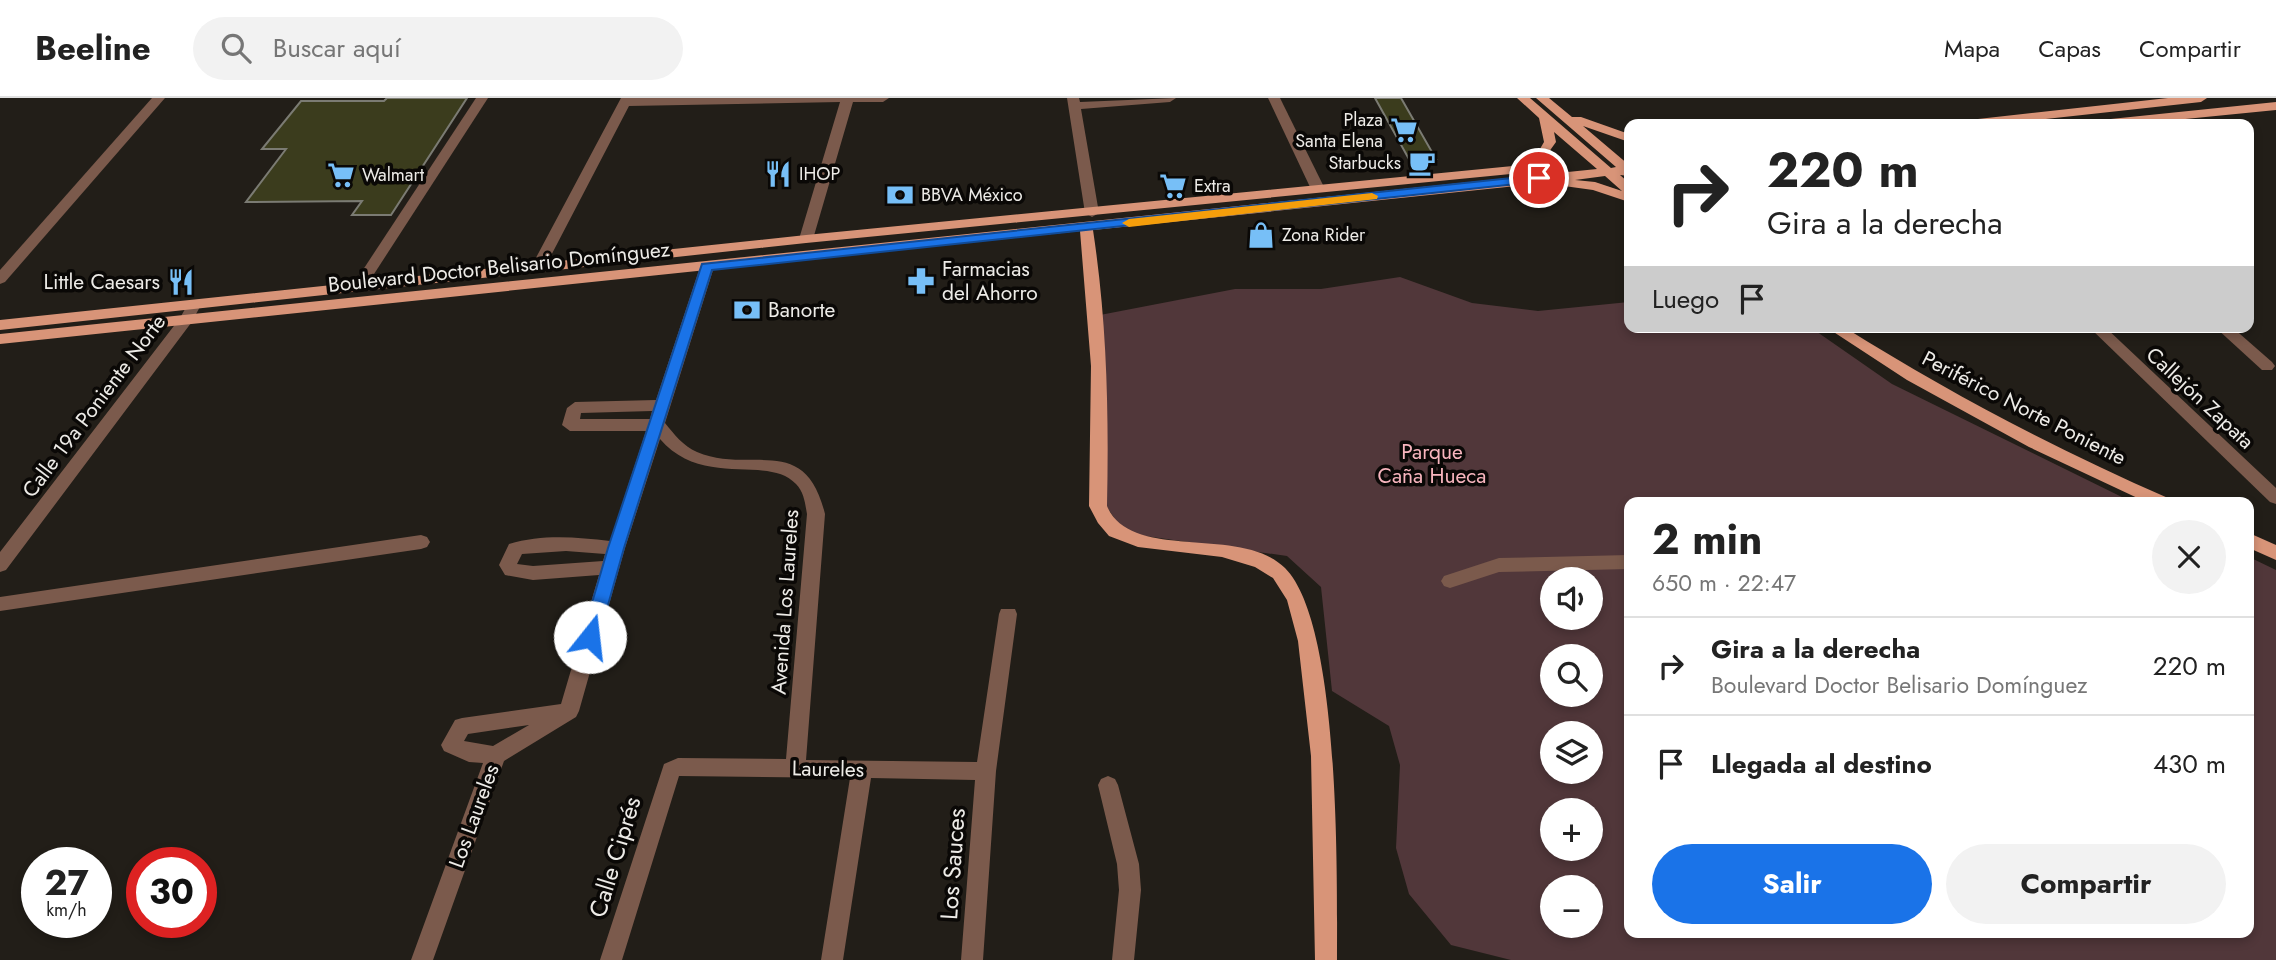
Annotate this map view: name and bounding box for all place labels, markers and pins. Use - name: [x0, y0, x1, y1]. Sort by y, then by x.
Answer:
- place label: Plaza Santa Elena: [1295, 107, 1383, 154]
- supermarket icon: Plaza Santa Elena: [1389, 115, 1419, 145]
- cafe icon: Starbucks: [1407, 148, 1437, 178]
- pin: [1509, 148, 1569, 208]
- place label: Starbucks: [1328, 150, 1401, 176]
- restaurant icon: IHOP: [763, 159, 793, 189]
- supermarket icon: Walmart: [326, 160, 356, 190]
- place label: IHOP: [799, 161, 840, 187]
- place label: Walmart: [362, 162, 425, 188]
- supermarket icon: Extra: [1158, 171, 1188, 201]
- place label: Extra: [1194, 173, 1231, 199]
- bank icon: BBVA México: [885, 180, 915, 210]
- place label: BBVA México: [921, 182, 1023, 208]
- shop icon: Zona Rider: [1246, 220, 1276, 250]
- place label: Zona Rider: [1282, 222, 1366, 248]
- place label: Farmacias del Ahorro: [942, 254, 1038, 308]
- pharmacy icon: Farmacias del Ahorro: [906, 266, 936, 296]
- place label: Little Caesars: [44, 267, 160, 297]
- restaurant icon: Little Caesars: [166, 267, 196, 297]
- bank icon: Banorte: [732, 295, 762, 325]
- place label: Banorte: [768, 295, 836, 325]

